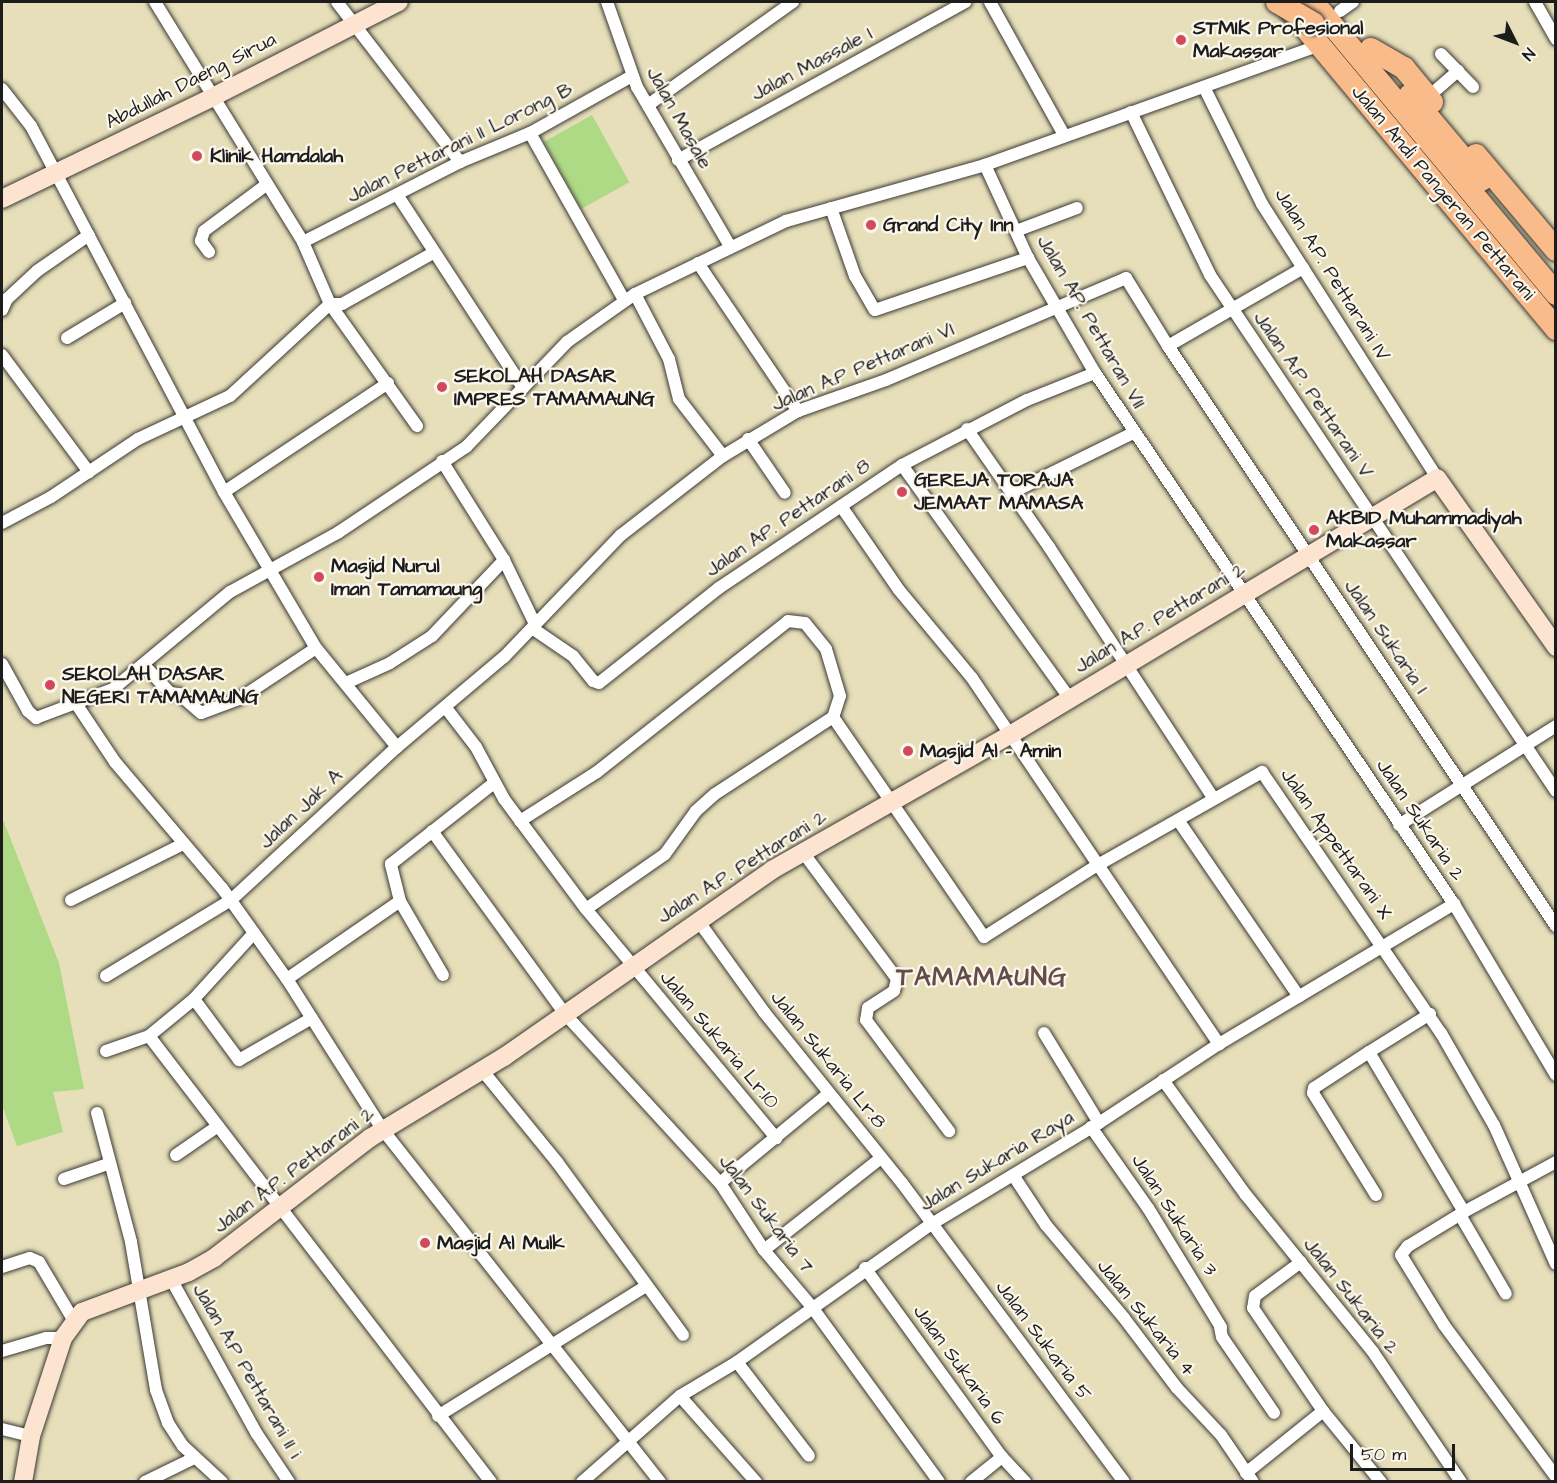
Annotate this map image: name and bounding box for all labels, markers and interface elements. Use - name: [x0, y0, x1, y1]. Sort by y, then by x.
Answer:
- north arrow: [1485, 12, 1545, 72]
- place label: STMIK Profesional Makassar: [1193, 16, 1363, 63]
- street label: Jalan Massale I: [747, 22, 877, 106]
- street label: Abdullah Daeng Sirua: [102, 28, 280, 134]
- marker: STMIK Profesional Makassar: [1174, 33, 1188, 47]
- text: N: [1517, 43, 1540, 65]
- street label: Jalan Masale: [641, 63, 717, 173]
- street label: Jalan Pettarani II Lorong B: [343, 78, 577, 208]
- street label: Jalan Andi Pangeran Pettarani: [1346, 80, 1540, 306]
- place label: Klinik Hamdalah: [210, 144, 343, 168]
- marker: Klinik Hamdalah: [188, 147, 206, 165]
- street label: Jalan A.P. Pettarani IV: [1269, 184, 1395, 366]
- place label: Grand City Inn: [883, 213, 1014, 237]
- marker: Grand City Inn: [864, 218, 878, 232]
- street label: Jalan AP. Pettaran VII: [1032, 231, 1150, 413]
- street label: Jalan A.P. Pettarani V: [1248, 307, 1378, 483]
- street label: Jalan A.P Pettarani VI: [768, 318, 958, 416]
- place label: SEKOLAH DASAR IMPRES TAMAMAUNG: [454, 364, 655, 411]
- marker: SEKOLAH DASAR IMPRES TAMAMAUNG: [435, 380, 449, 394]
- street label: Jalan AP. Pettarani 8: [701, 454, 875, 582]
- place label: GEREJA TORAJA JEMAAT MAMASA: [914, 468, 1083, 515]
- marker: GEREJA TORAJA JEMAAT MAMASA: [895, 485, 909, 499]
- place label: AKBID Muhammadiyah Makassar: [1326, 506, 1522, 553]
- marker: AKBID Muhammadiyah Makassar: [1307, 523, 1321, 537]
- place label: Masjid Nurul Iman Tamamaung: [331, 554, 482, 601]
- street label: Jalan A.P. Pettarani 2: [1070, 558, 1250, 678]
- marker: Masjid Nurul Iman Tamamaung: [312, 570, 326, 584]
- street label: Jalan Sukaria I: [1339, 575, 1433, 699]
- place label: SEKOLAH DASAR NEGERI TAMAMAUNG: [62, 662, 259, 709]
- marker: SEKOLAH DASAR NEGERI TAMAMAUNG: [43, 678, 57, 692]
- place label: Masjid Al - Amin: [920, 739, 1061, 763]
- marker: Masjid Al - Amin: [901, 744, 915, 758]
- street label: Jalan Sukaria 2: [1371, 755, 1469, 885]
- street label: Jalan Jak A: [254, 764, 348, 854]
- street label: Jalan Appettarani X: [1275, 764, 1397, 924]
- street label: Jalan A.P. Pettarani 2: [653, 805, 831, 929]
- district label: TAMAMAUNG: [896, 962, 1068, 994]
- street label: Jalan Sukaria Lr.10: [654, 966, 784, 1114]
- street label: Jalan Sukaria Lr.8: [765, 986, 891, 1134]
- street label: Jalan A.P. Pettarani 2: [209, 1102, 379, 1238]
- street label: Jalan Sukaria Raya: [916, 1106, 1078, 1216]
- street label: Jalan Sukaria 7: [714, 1150, 818, 1278]
- street label: Jalan Sukaria 3: [1126, 1150, 1222, 1280]
- place label: Masjid Al Mulk: [437, 1231, 565, 1255]
- street label: Jalan Sukaria 2: [1298, 1233, 1404, 1359]
- marker: Masjid Al Mulk: [418, 1236, 432, 1250]
- street label: Jalan Sukaria 4: [1092, 1255, 1200, 1381]
- street label: Jalan Sukaria 5: [990, 1276, 1096, 1406]
- street label: Jalan A.P Pettarani II i: [187, 1279, 307, 1463]
- street label: Jalan Sukaria 6: [907, 1300, 1011, 1430]
- scale bar: [1353, 1432, 1458, 1470]
- text: 50 m: [1361, 1442, 1406, 1467]

